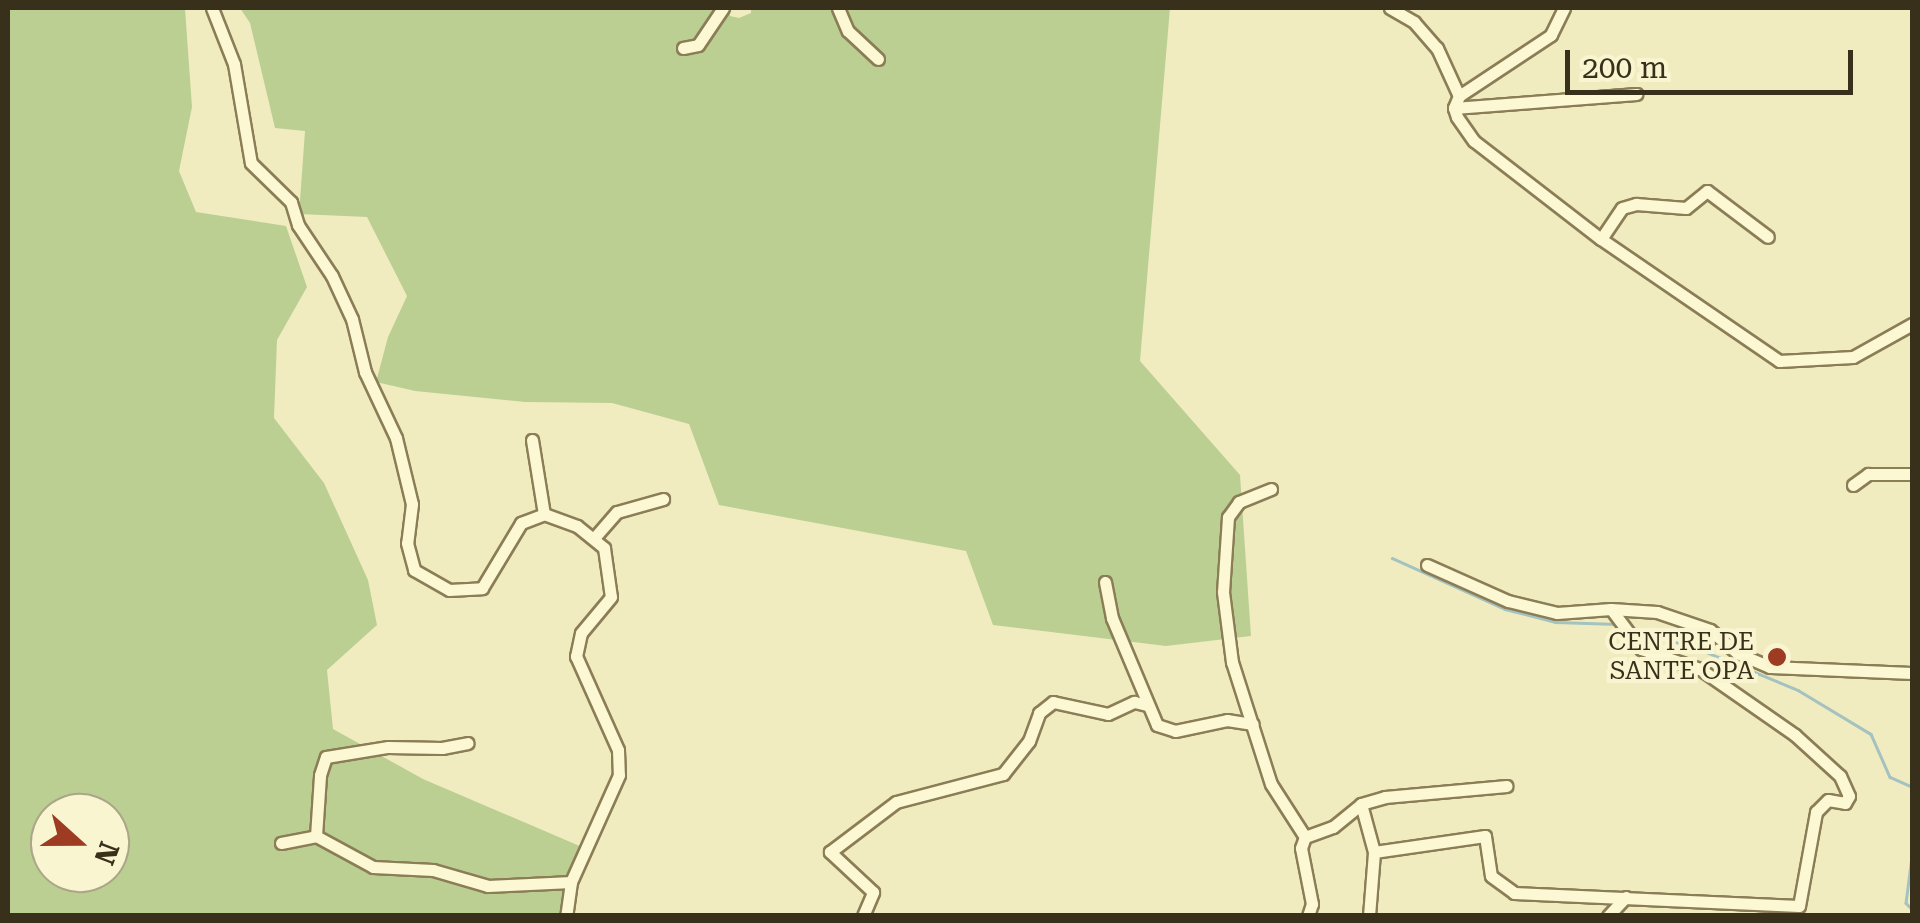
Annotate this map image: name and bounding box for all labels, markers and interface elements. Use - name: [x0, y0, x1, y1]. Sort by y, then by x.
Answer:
- scale bar: [1570, 30, 1858, 92]
- text: 200 m: [1582, 50, 1667, 85]
- place label: CENTRE DE SANTE OPA: [1608, 628, 1754, 687]
- marker: CENTRE DE SANTE OPA: [1764, 644, 1790, 670]
- north arrow: [30, 793, 130, 893]
- text: N: [87, 837, 126, 869]

